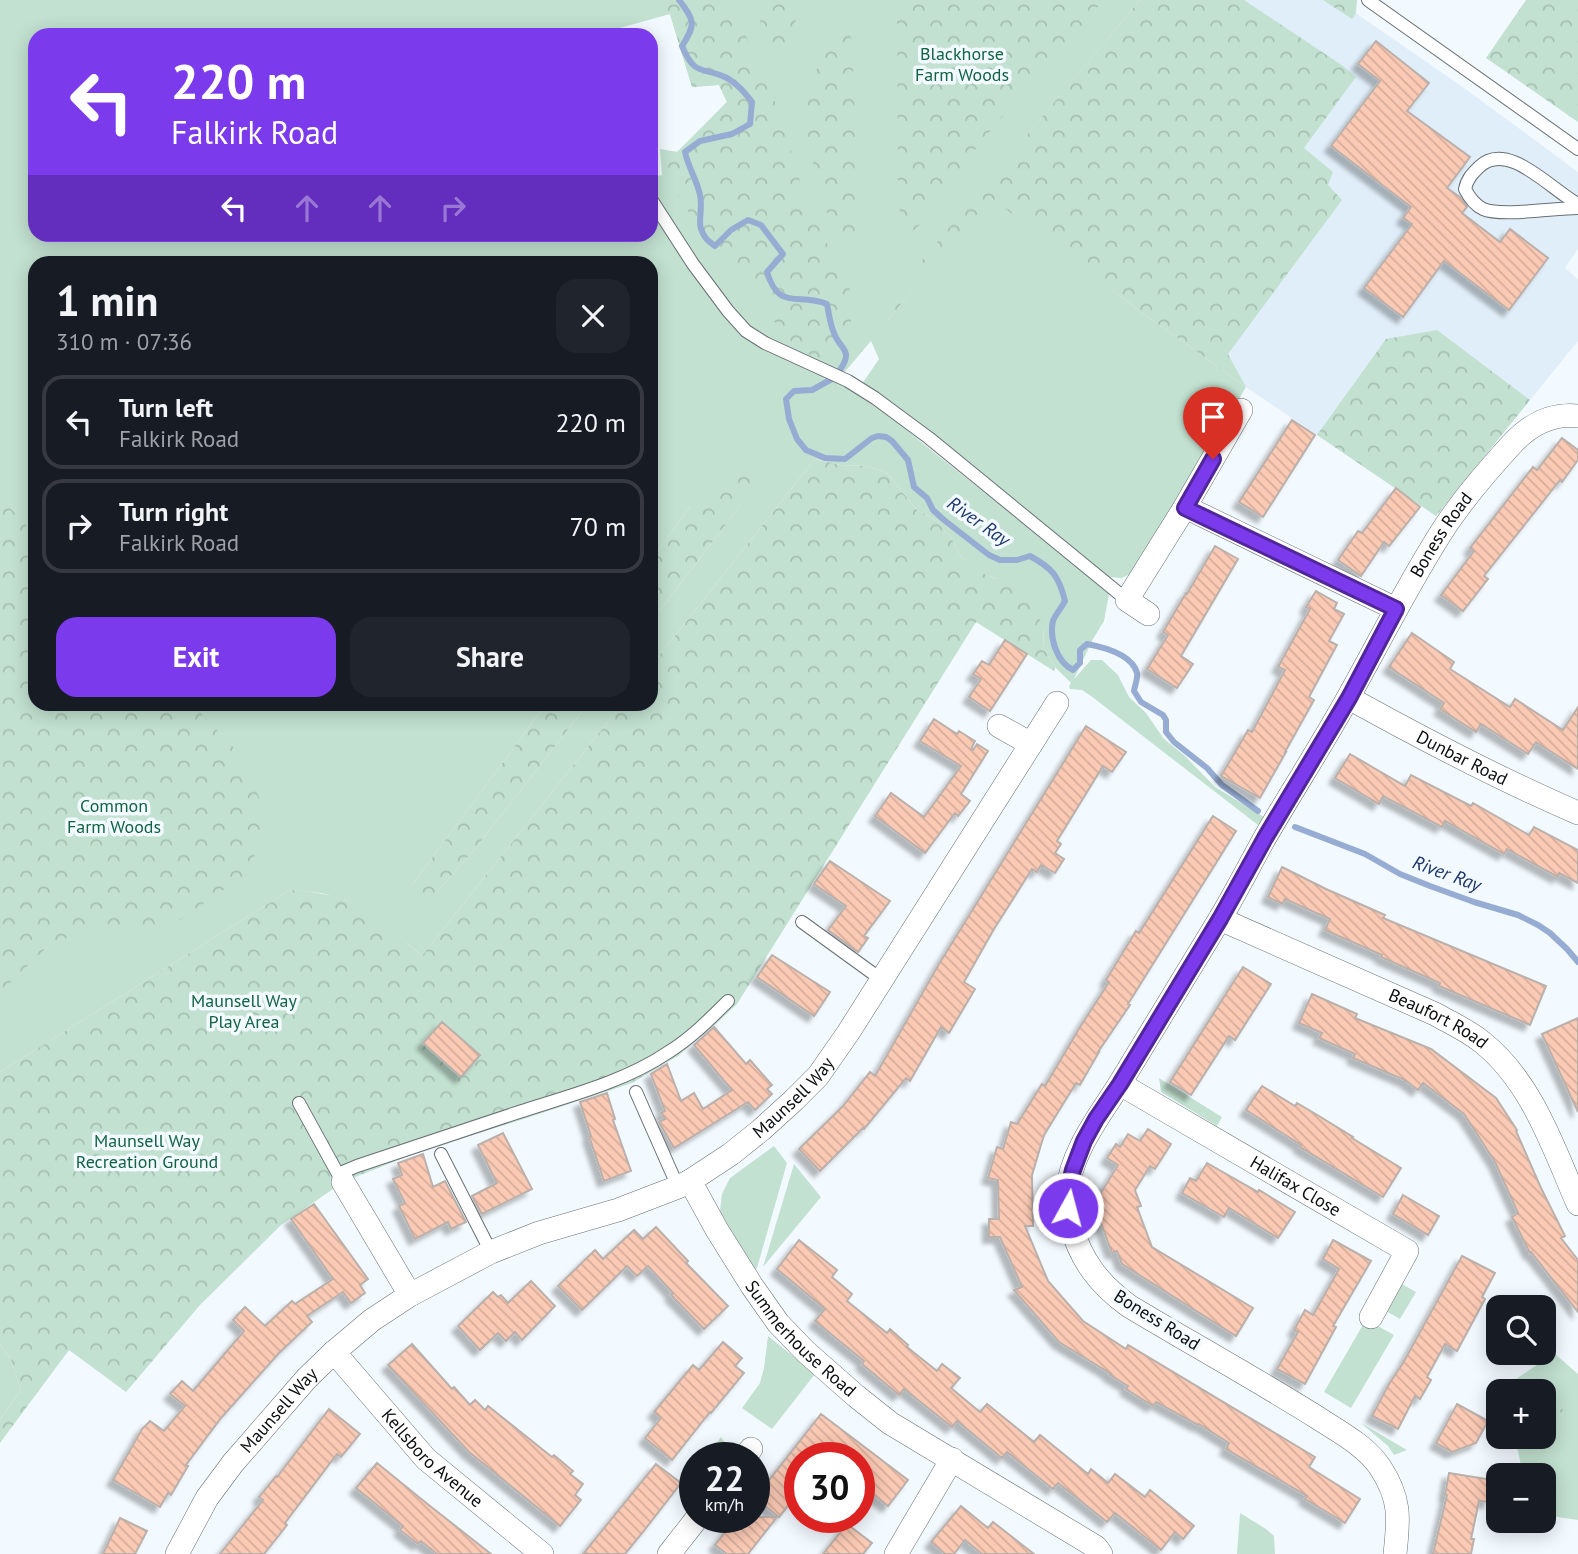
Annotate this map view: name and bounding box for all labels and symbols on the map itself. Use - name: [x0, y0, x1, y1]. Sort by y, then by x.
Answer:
- park label: Blackhorse Farm Woods: [915, 42, 1009, 86]
- pin: [1183, 387, 1243, 459]
- street label: Boness Road: [1405, 487, 1477, 581]
- water label: River Ray: [943, 491, 1016, 552]
- street label: Dunbar Road: [1413, 725, 1512, 790]
- park label: Common Farm Woods: [67, 794, 161, 838]
- water label: River Ray: [1409, 850, 1486, 897]
- street label: Beaufort Road: [1385, 983, 1493, 1054]
- park label: Maunsell Way Play Area: [191, 989, 298, 1033]
- street label: Maunsell Way: [748, 1052, 839, 1143]
- park label: Maunsell Way Recreation Ground: [76, 1129, 218, 1173]
- street label: Halifax Close: [1246, 1150, 1345, 1221]
- position arrow: [1031, 1171, 1105, 1245]
- street label: Summerhouse Road: [741, 1276, 861, 1402]
- street label: Boness Road: [1110, 1284, 1205, 1355]
- street label: Maunsell Way: [235, 1362, 322, 1457]
- street label: Kellsboro Avenue: [377, 1404, 488, 1512]
- speed limit sign: 30: [784, 1442, 875, 1533]

